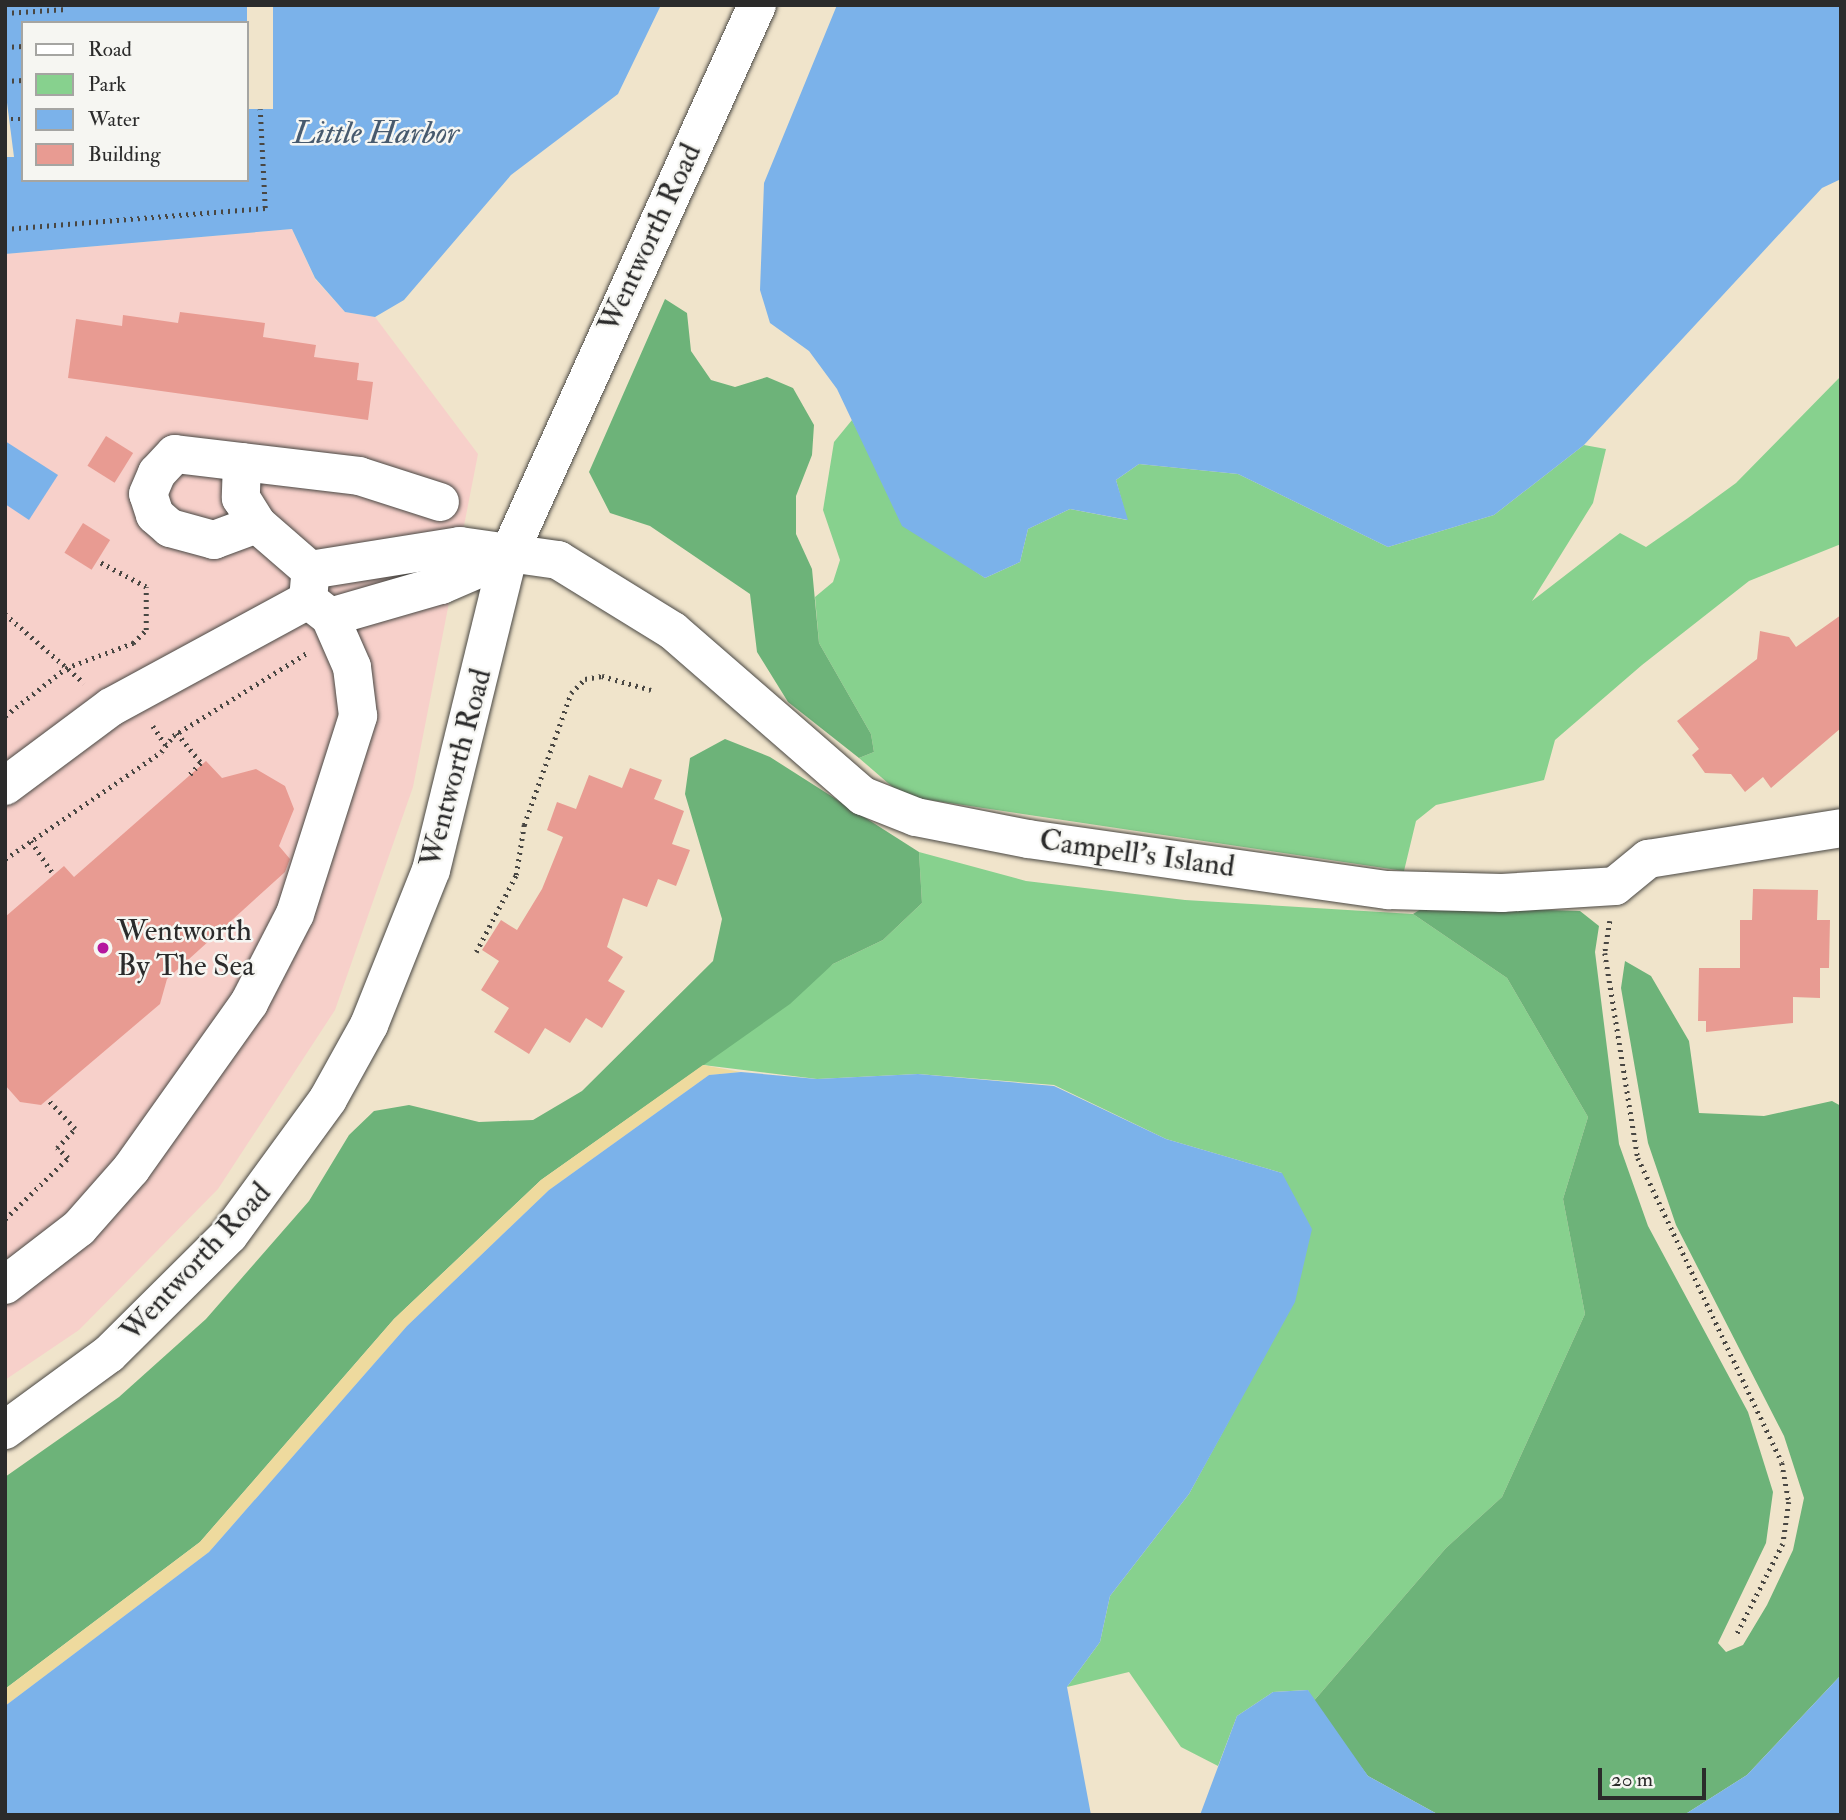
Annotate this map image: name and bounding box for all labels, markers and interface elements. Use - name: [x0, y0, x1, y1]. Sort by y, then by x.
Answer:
- legend: [21, 21, 248, 182]
- text: Road: [88, 36, 132, 63]
- text: Park: [88, 71, 126, 98]
- text: Water: [88, 106, 140, 133]
- water label: Little Harbor: [293, 114, 459, 152]
- street label: Wentworth Road: [591, 138, 709, 338]
- text: Building: [88, 141, 161, 168]
- street label: Wentworth Road: [412, 665, 500, 871]
- street label: Campell's Island: [1037, 822, 1237, 886]
- place label: Wentworth By The Sea: [117, 913, 254, 984]
- marker: Wentworth By The Sea: [95, 940, 111, 956]
- street label: Wentworth Road: [113, 1175, 279, 1349]
- scale bar: [1601, 1754, 1710, 1798]
- text: 20 m: [1611, 1766, 1653, 1793]

